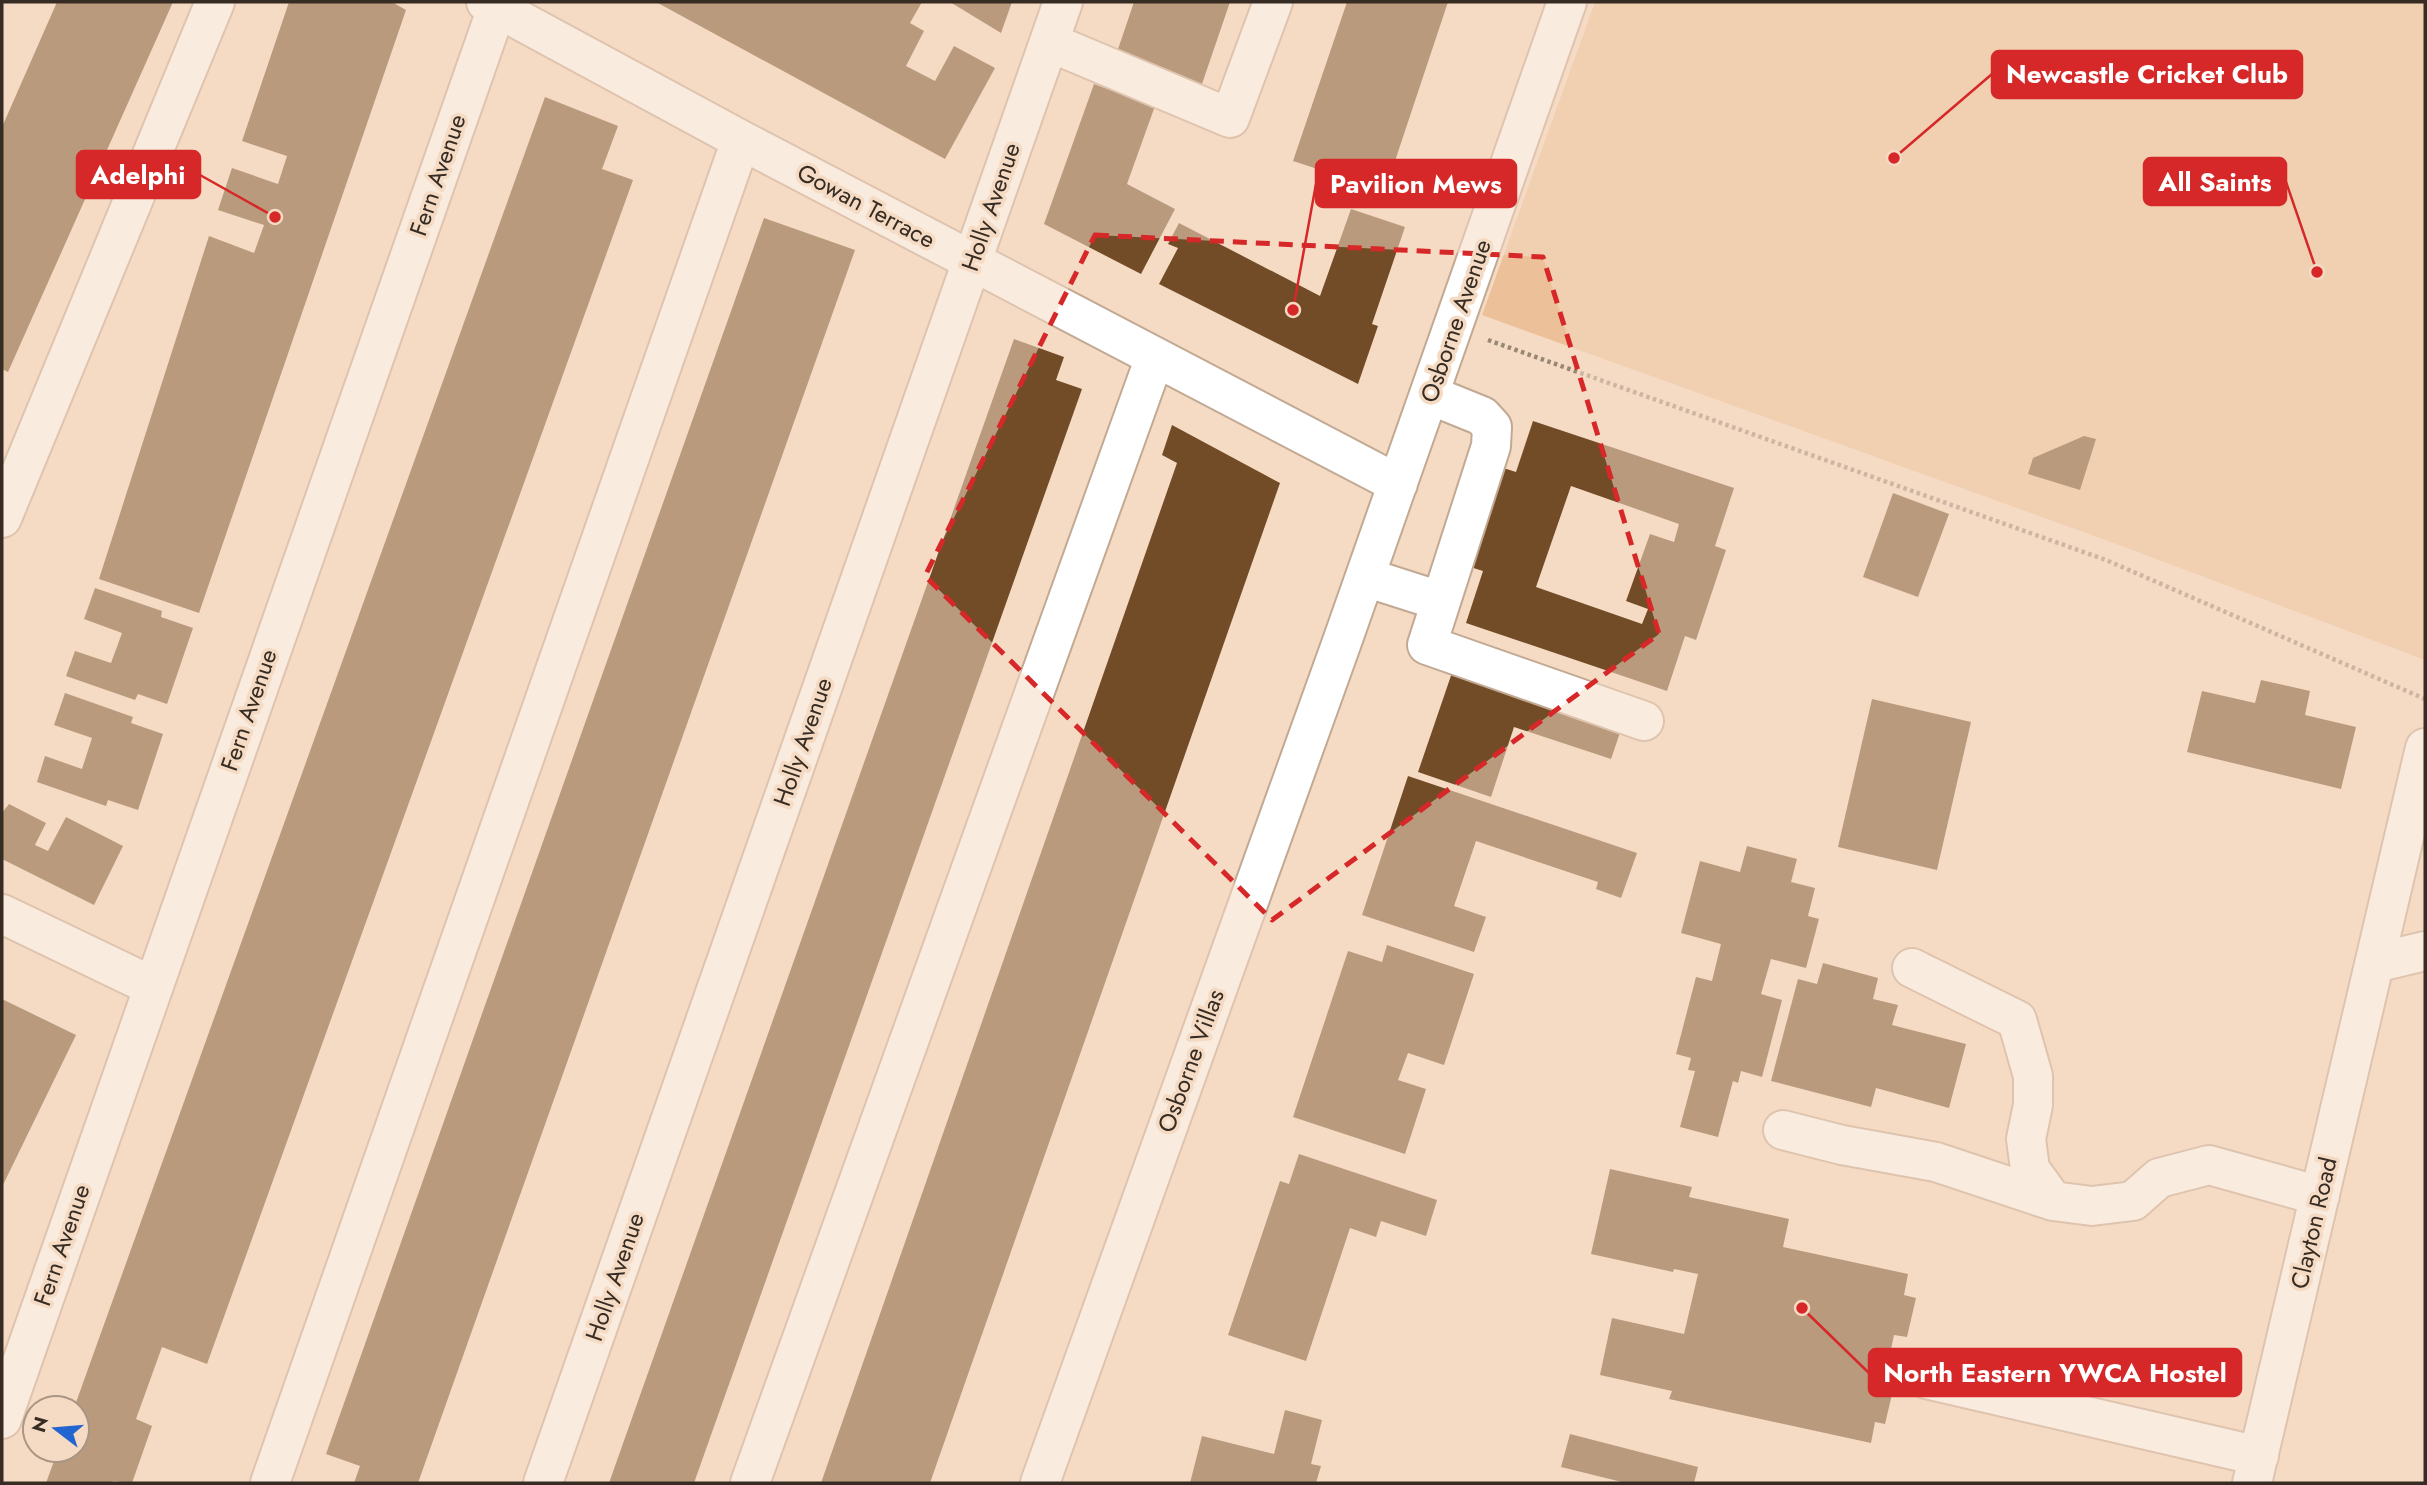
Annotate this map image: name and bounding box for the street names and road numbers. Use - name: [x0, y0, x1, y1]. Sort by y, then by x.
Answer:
- street label: Fern Avenue: [400, 109, 475, 240]
- street label: Holly Avenue: [952, 138, 1029, 276]
- street label: Gowan Terrace: [791, 154, 942, 257]
- street label: Osborne Avenue: [1411, 234, 1500, 407]
- street label: Fern Avenue: [211, 644, 286, 775]
- street label: Holly Avenue: [764, 673, 841, 811]
- street label: Osborne Villas: [1148, 984, 1233, 1137]
- street label: Clayton Road: [2281, 1153, 2346, 1292]
- street label: Fern Avenue: [24, 1179, 99, 1310]
- street label: Holly Avenue: [576, 1208, 653, 1346]

